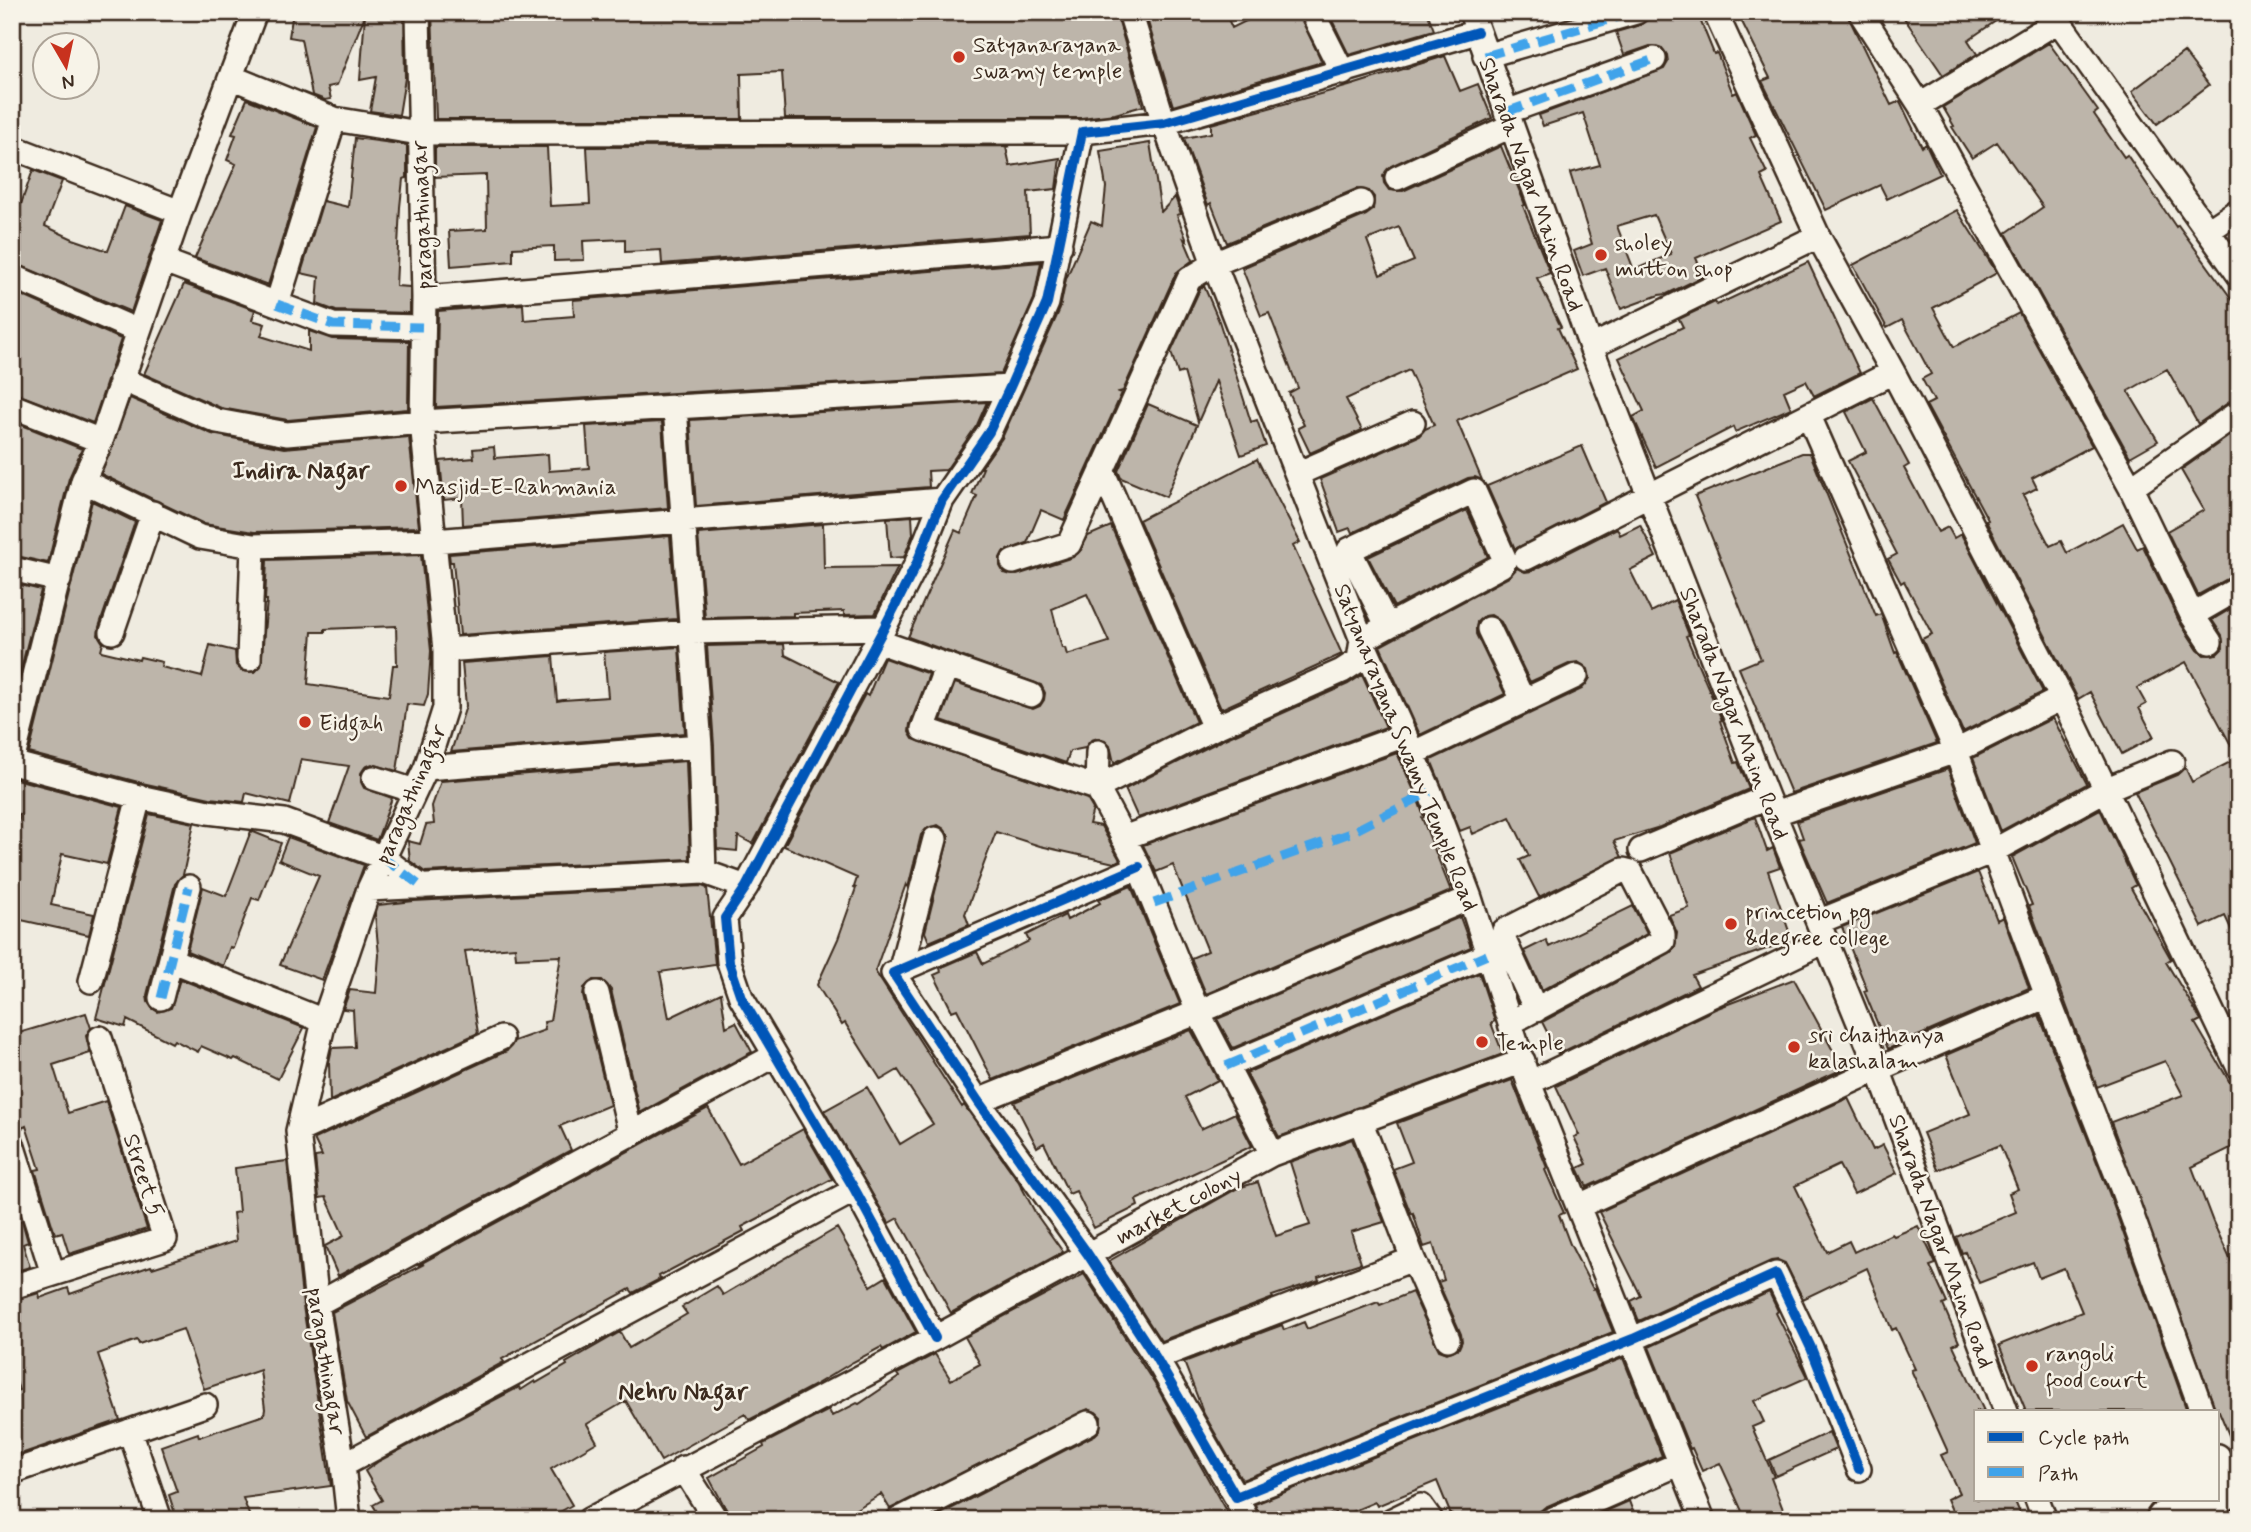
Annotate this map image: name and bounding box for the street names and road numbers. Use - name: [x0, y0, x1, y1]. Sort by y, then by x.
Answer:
- street label: Sharada Nagar Main Road: [1468, 54, 1590, 316]
- street label: paragathinagar: [405, 139, 443, 290]
- street label: Satyanarayana Swamy Temple Road: [1326, 580, 1485, 916]
- street label: Sharada Nagar Main Road: [1669, 583, 1795, 845]
- street label: paragathinagar: [369, 720, 457, 870]
- street label: Sharada Nagar Main Road: [1878, 1111, 2000, 1373]
- street label: Street 5: [115, 1130, 170, 1221]
- street label: market colony: [1111, 1161, 1247, 1252]
- street label: paragathinagar: [297, 1285, 352, 1438]

